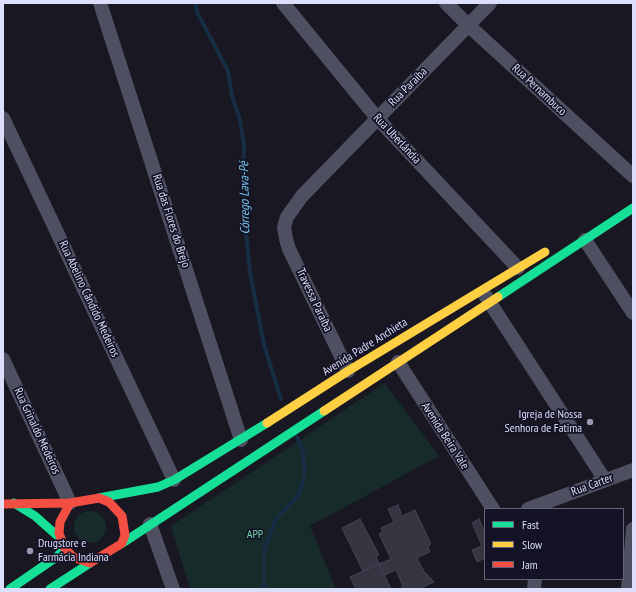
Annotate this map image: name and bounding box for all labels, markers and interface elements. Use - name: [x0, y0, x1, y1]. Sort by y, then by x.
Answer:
- street label: Rua Pernambuco: [509, 61, 569, 119]
- street label: Rua Paraíba: [386, 65, 430, 109]
- street label: Rua Uberlândia: [370, 111, 424, 167]
- water label: Córrego Lava-Pé: [237, 161, 253, 235]
- street label: Rua das Flores do Brejo: [149, 173, 193, 269]
- street label: Rua Abelino Cândido Medeiros: [56, 239, 122, 359]
- street label: Travessa Paraíba: [293, 266, 335, 334]
- street label: Avenida Padre Anchieta: [320, 315, 410, 379]
- street label: Rua Grinaldo Medeiros: [11, 385, 63, 477]
- street label: Avenida Beira Vale: [418, 400, 472, 472]
- place label: Igreja de Nossa Senhora de Fatima: [505, 408, 582, 436]
- marker: Igreja de Nossa Senhora de Fatima: [585, 417, 595, 427]
- street label: Rua Carter: [569, 471, 615, 499]
- legend: [484, 508, 624, 580]
- text: Fast: [522, 517, 539, 532]
- park label: APP: [247, 528, 263, 542]
- place label: Drugstore e Farmácia Indiana: [38, 537, 109, 565]
- text: Slow: [522, 537, 542, 552]
- marker: Drugstore e Farmácia Indiana: [25, 546, 35, 556]
- text: Jam: [522, 557, 538, 572]

